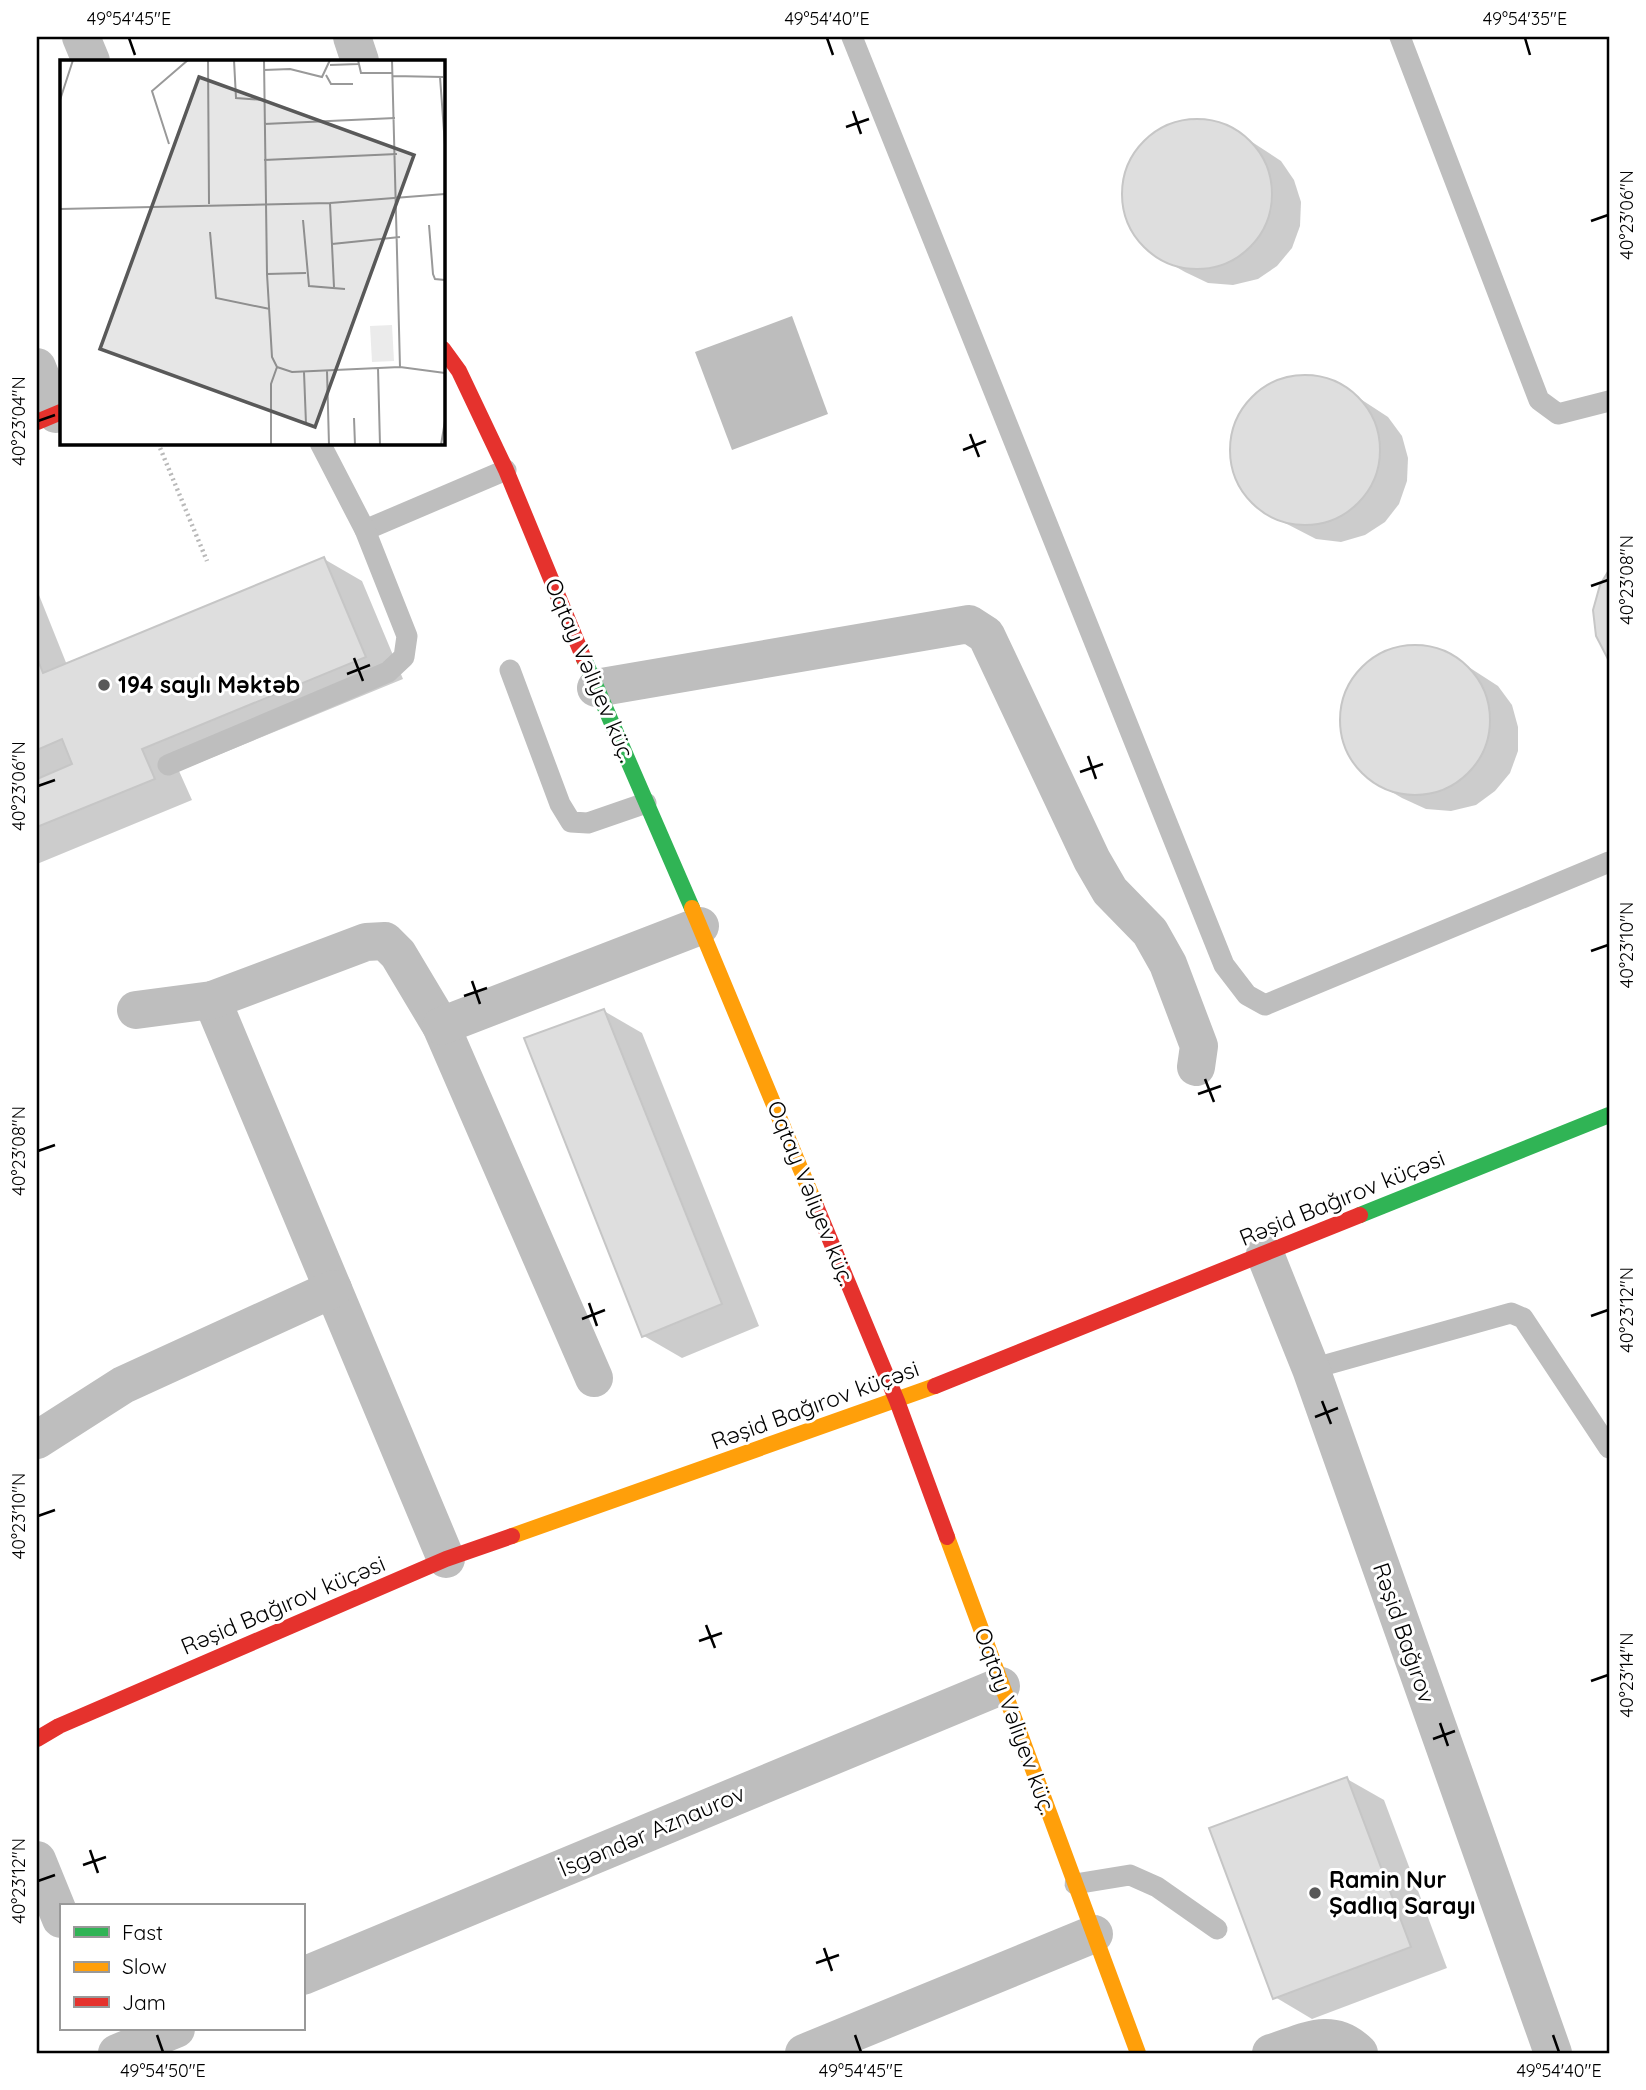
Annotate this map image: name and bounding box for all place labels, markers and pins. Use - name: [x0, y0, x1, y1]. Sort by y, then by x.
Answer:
- place label: 194 saylı Məktəb: [118, 670, 300, 699]
- marker: 194 saylı Məktəb: [96, 677, 112, 693]
- place label: Ramin Nur Şadlıq Sarayı: [1329, 1865, 1475, 1920]
- marker: Ramin Nur Şadlıq Sarayı: [1307, 1885, 1323, 1901]

